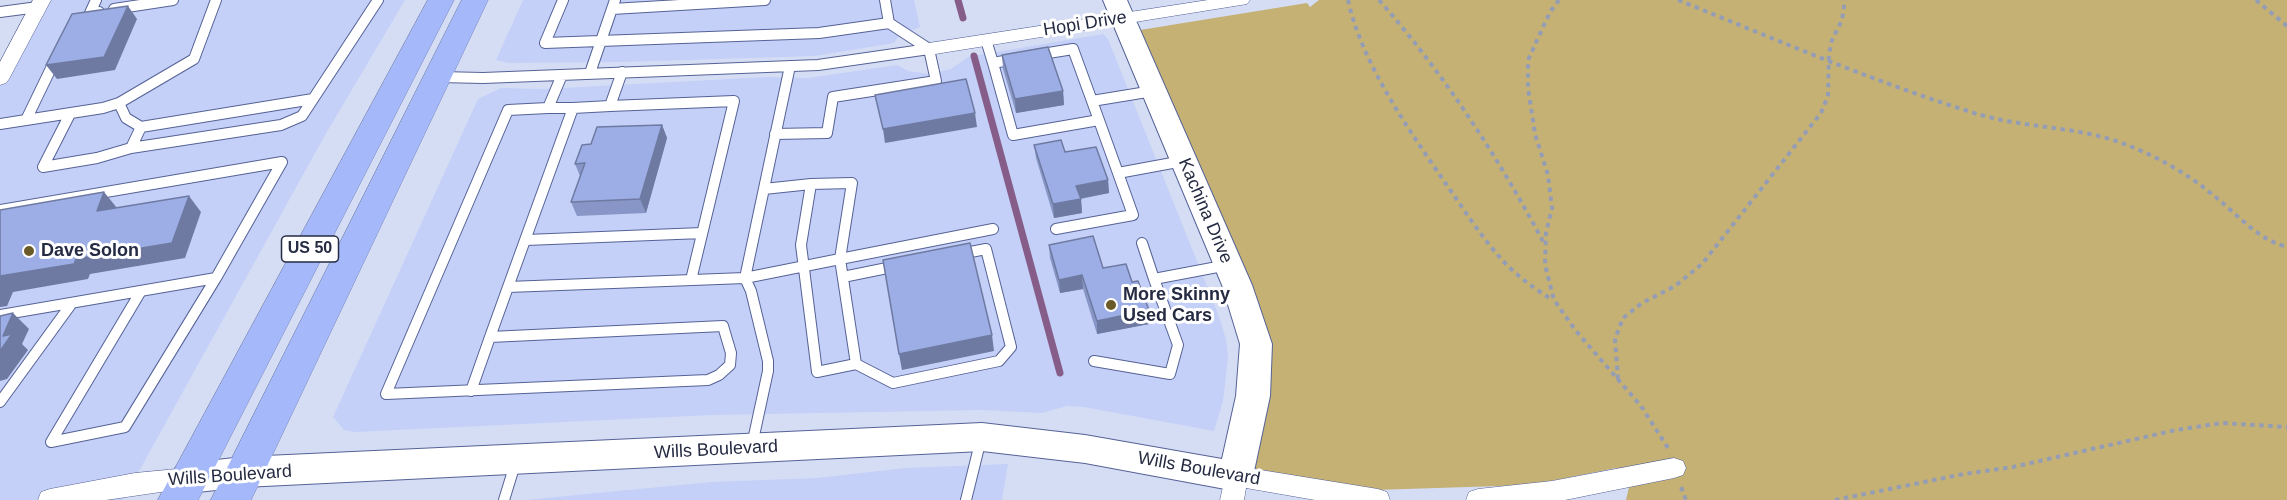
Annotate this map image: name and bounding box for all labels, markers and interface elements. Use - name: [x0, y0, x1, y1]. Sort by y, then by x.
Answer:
- street label: Hopi Drive: [1042, 7, 1128, 41]
- street label: Kachina Drive: [1173, 155, 1237, 267]
- road number: US 50: [282, 236, 338, 262]
- place label: Dave Solon: [41, 240, 139, 262]
- marker: Dave Solon: [22, 244, 36, 258]
- place label: More Skinny Used Cars: [1123, 284, 1230, 326]
- marker: More Skinny Used Cars: [1104, 298, 1118, 312]
- street label: Wills Boulevard: [653, 436, 779, 464]
- street label: Wills Boulevard: [1136, 448, 1262, 490]
- street label: Wills Boulevard: [167, 461, 293, 491]

